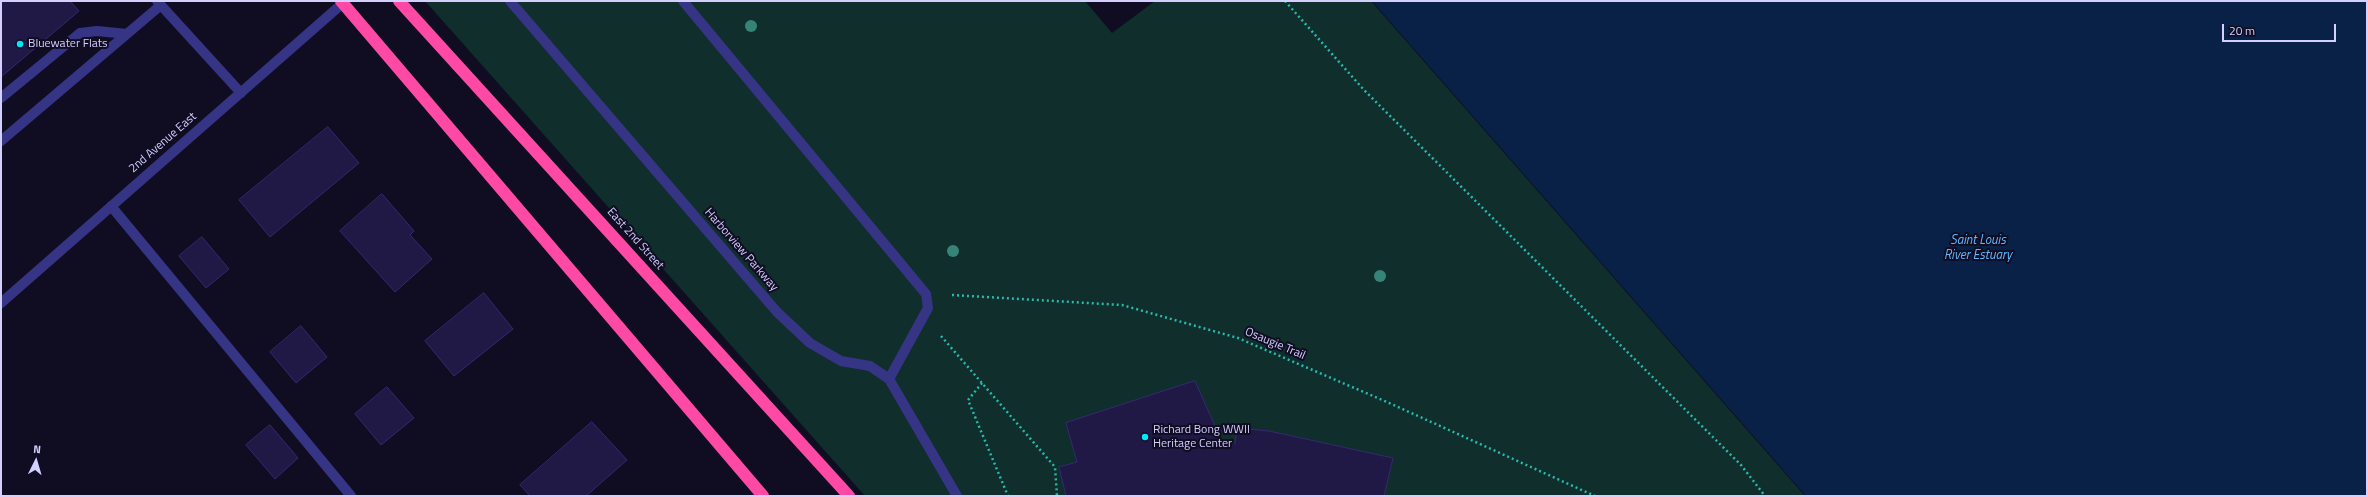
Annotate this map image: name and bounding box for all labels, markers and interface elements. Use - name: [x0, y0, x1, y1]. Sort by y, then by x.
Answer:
- scale bar: [2224, 16, 2338, 42]
- text: 20 m: [2229, 21, 2255, 40]
- place label: Bluewater Flats: [28, 37, 108, 51]
- marker: Bluewater Flats: [15, 39, 25, 49]
- street label: 2nd Avenue East: [126, 110, 200, 176]
- street label: East 2nd Street: [603, 205, 667, 273]
- street label: Harborview Parkway: [701, 206, 781, 294]
- water label: Saint Louis River Estuary: [1944, 233, 2012, 264]
- street label: Osaugie Trail: [1243, 325, 1307, 363]
- place label: Richard Bong WWII Heritage Center: [1153, 423, 1250, 451]
- marker: Richard Bong WWII Heritage Center: [1140, 432, 1150, 442]
- north arrow: [16, 441, 56, 481]
- text: N: [33, 441, 42, 457]

